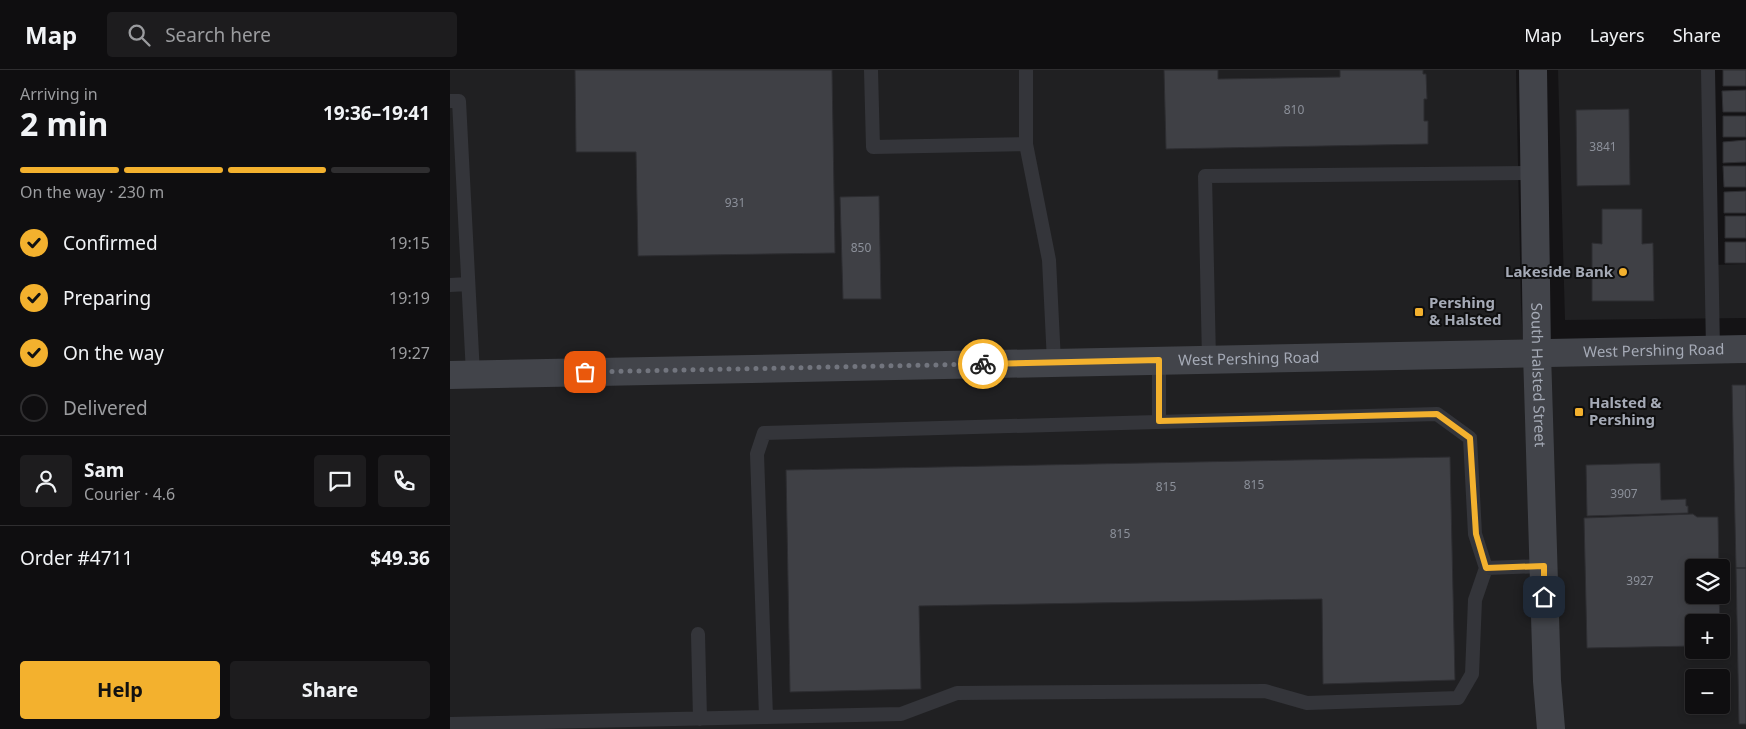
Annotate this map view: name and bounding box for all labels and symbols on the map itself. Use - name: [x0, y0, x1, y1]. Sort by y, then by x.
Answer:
- house number: 810: [1284, 101, 1304, 118]
- house number: 3841: [1589, 138, 1617, 155]
- house number: 931: [725, 194, 745, 211]
- house number: 850: [851, 239, 871, 256]
- place label: Lakeside Bank: [1505, 261, 1614, 281]
- marker: Lakeside Bank: [1617, 266, 1629, 278]
- place label: Pershing & Halsted: [1429, 292, 1502, 329]
- street label: South Halsted Street: [1527, 302, 1551, 448]
- marker: Pershing & Halsted: [1413, 306, 1425, 318]
- street label: West Pershing Road: [1583, 338, 1725, 361]
- courier: [958, 339, 1008, 389]
- street label: West Pershing Road: [1178, 347, 1320, 369]
- pin: [564, 351, 606, 393]
- place label: Halsted & Pershing: [1589, 392, 1662, 429]
- marker: Halsted & Pershing: [1573, 406, 1585, 418]
- house number: 815: [1244, 476, 1264, 493]
- house number: 815: [1156, 478, 1176, 495]
- house number: 3907: [1610, 485, 1638, 502]
- house number: 815: [1110, 525, 1130, 542]
- house number: 3927: [1626, 572, 1654, 589]
- pin: [1523, 576, 1565, 618]

